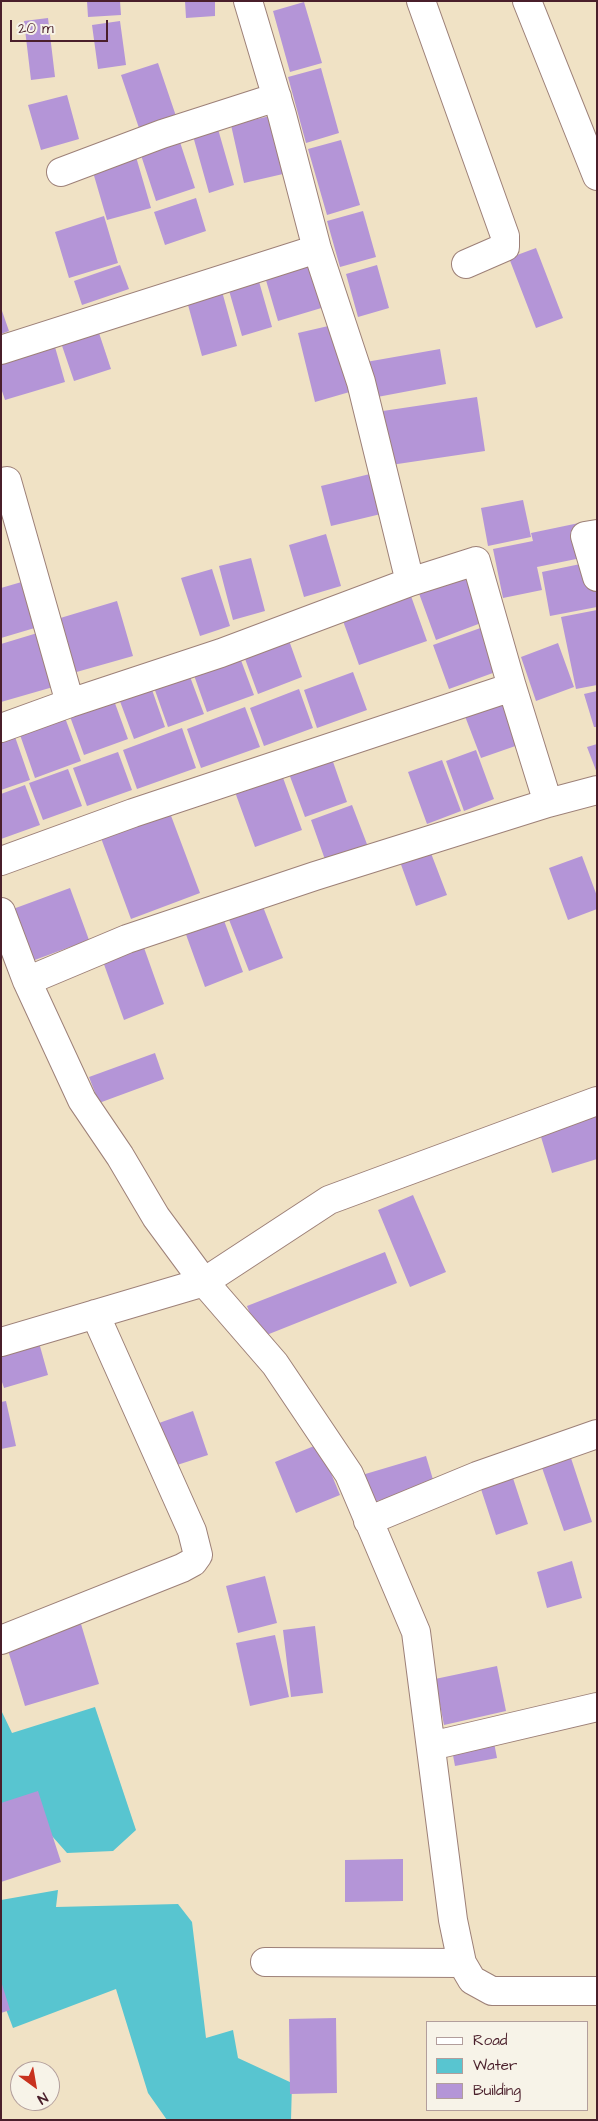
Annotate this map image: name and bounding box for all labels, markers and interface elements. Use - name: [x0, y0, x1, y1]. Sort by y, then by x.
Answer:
- scale bar: [12, 10, 110, 42]
- text: 20 m: [18, 18, 54, 39]
- legend: [426, 2021, 588, 2111]
- text: Road: [473, 2030, 507, 2051]
- text: Water: [473, 2055, 517, 2076]
- north arrow: [10, 2061, 60, 2111]
- text: Building: [473, 2080, 521, 2101]
- text: N: [33, 2087, 51, 2109]

